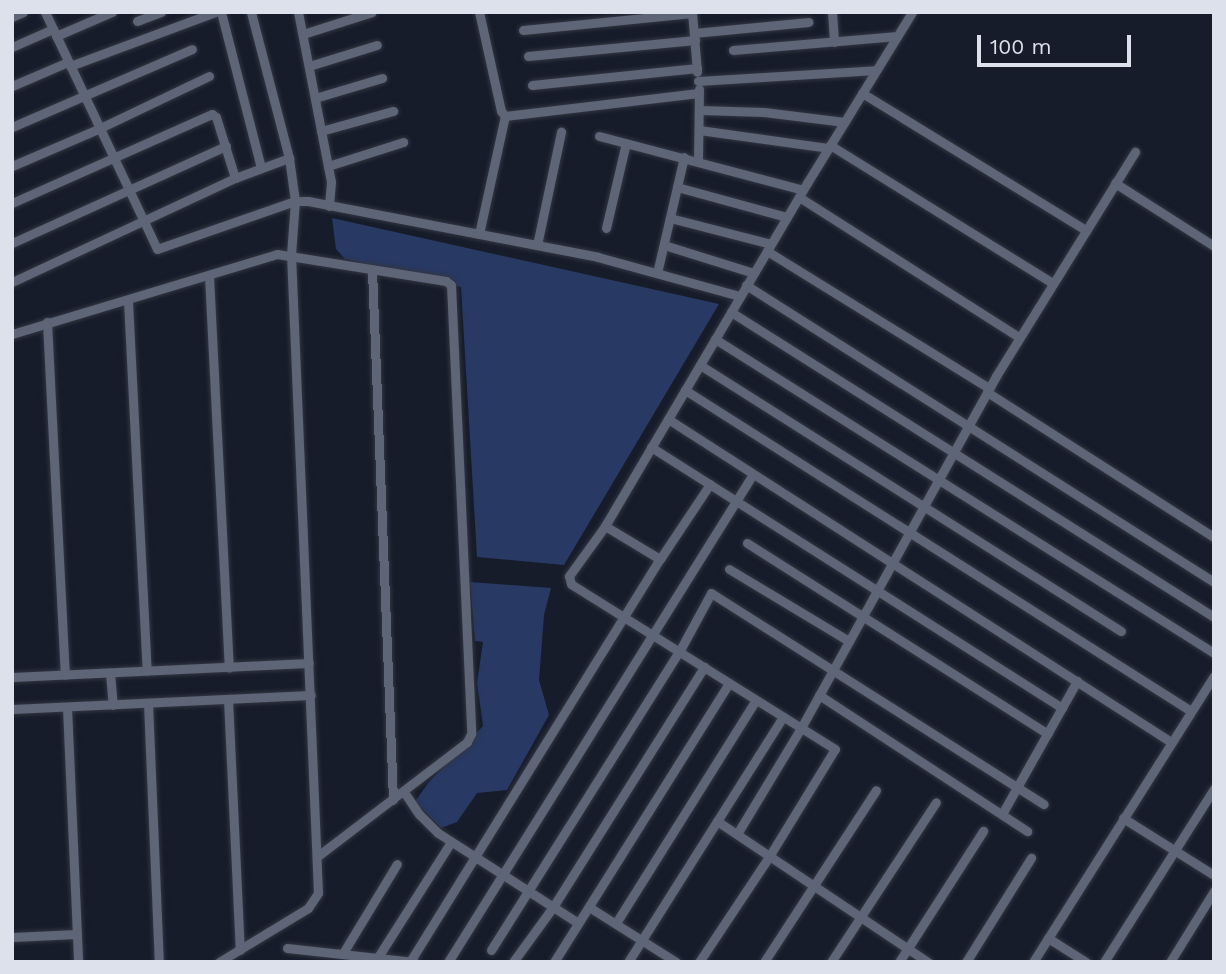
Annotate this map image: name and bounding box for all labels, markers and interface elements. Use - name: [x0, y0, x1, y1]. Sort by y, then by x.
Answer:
- scale bar: [981, 21, 1135, 65]
- text: 100 m: [990, 34, 1052, 59]

